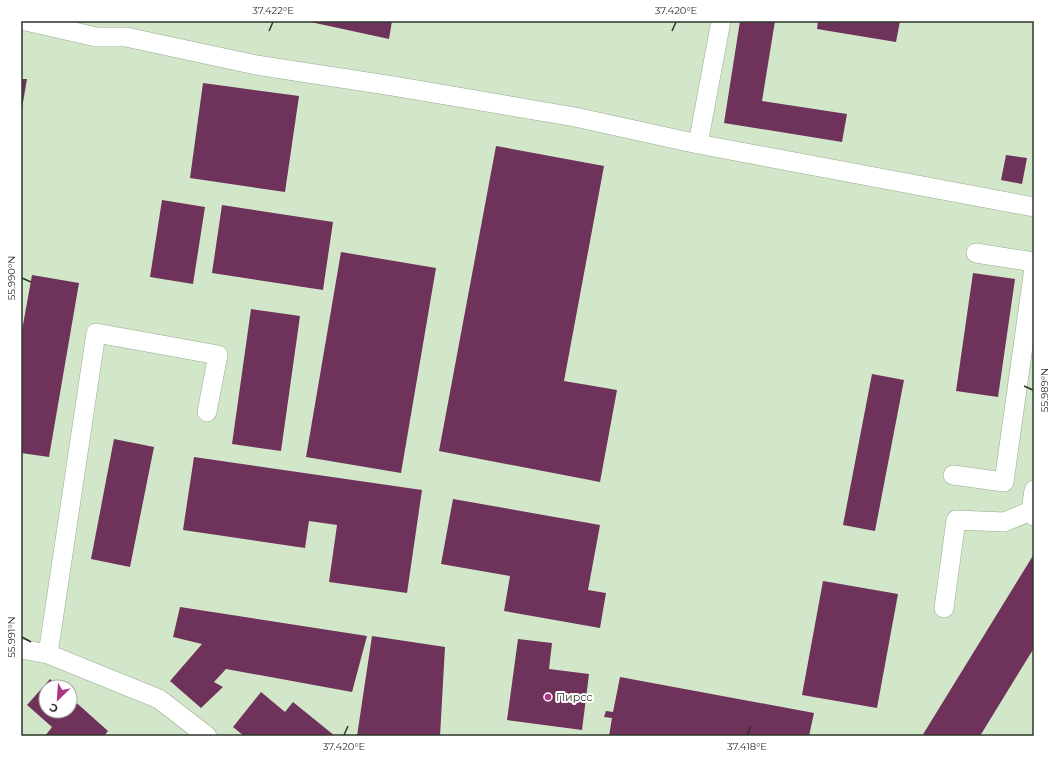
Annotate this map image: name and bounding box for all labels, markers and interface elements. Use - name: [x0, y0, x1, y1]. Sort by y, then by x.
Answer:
- text: 37.422°E: [252, 4, 294, 17]
- text: 37.420°E: [655, 4, 698, 17]
- text: 55.990°N: [5, 256, 18, 300]
- text: 55.989°N: [1038, 368, 1051, 412]
- text: 55.991°N: [5, 616, 18, 658]
- north arrow: [38, 679, 78, 719]
- place label: Пирсс: [556, 690, 592, 704]
- marker: Пирсс: [543, 692, 553, 702]
- text: С: [47, 700, 60, 716]
- text: 37.420°E: [323, 740, 366, 753]
- text: 37.418°E: [727, 740, 767, 753]

